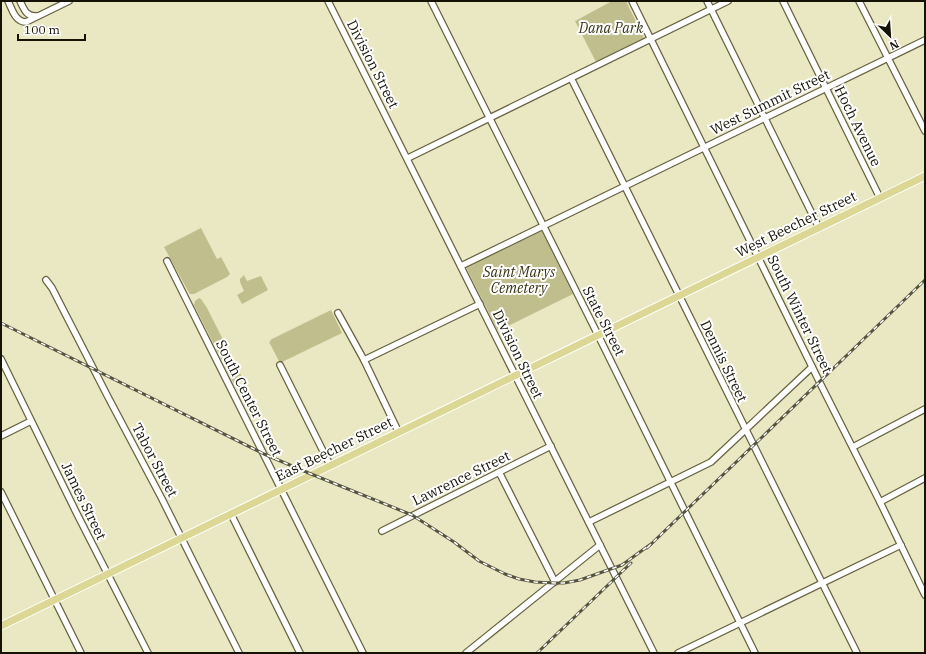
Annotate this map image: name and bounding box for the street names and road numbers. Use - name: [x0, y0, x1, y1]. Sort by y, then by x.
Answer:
- street label: Division Street: [343, 17, 403, 111]
- street label: West Summit Street: [707, 65, 833, 139]
- street label: Hoch Avenue: [831, 83, 885, 169]
- street label: West Beecher Street: [733, 187, 859, 261]
- street label: South Winter Street: [763, 252, 837, 376]
- street label: State Street: [579, 283, 629, 359]
- street label: Division Street: [489, 307, 547, 402]
- street label: Dennis Street: [696, 317, 752, 405]
- street label: South Center Street: [212, 337, 286, 459]
- street label: East Beecher Street: [272, 413, 396, 485]
- street label: Tabor Street: [128, 420, 182, 500]
- street label: Lawrence Street: [409, 447, 513, 509]
- street label: James Street: [57, 459, 111, 543]

